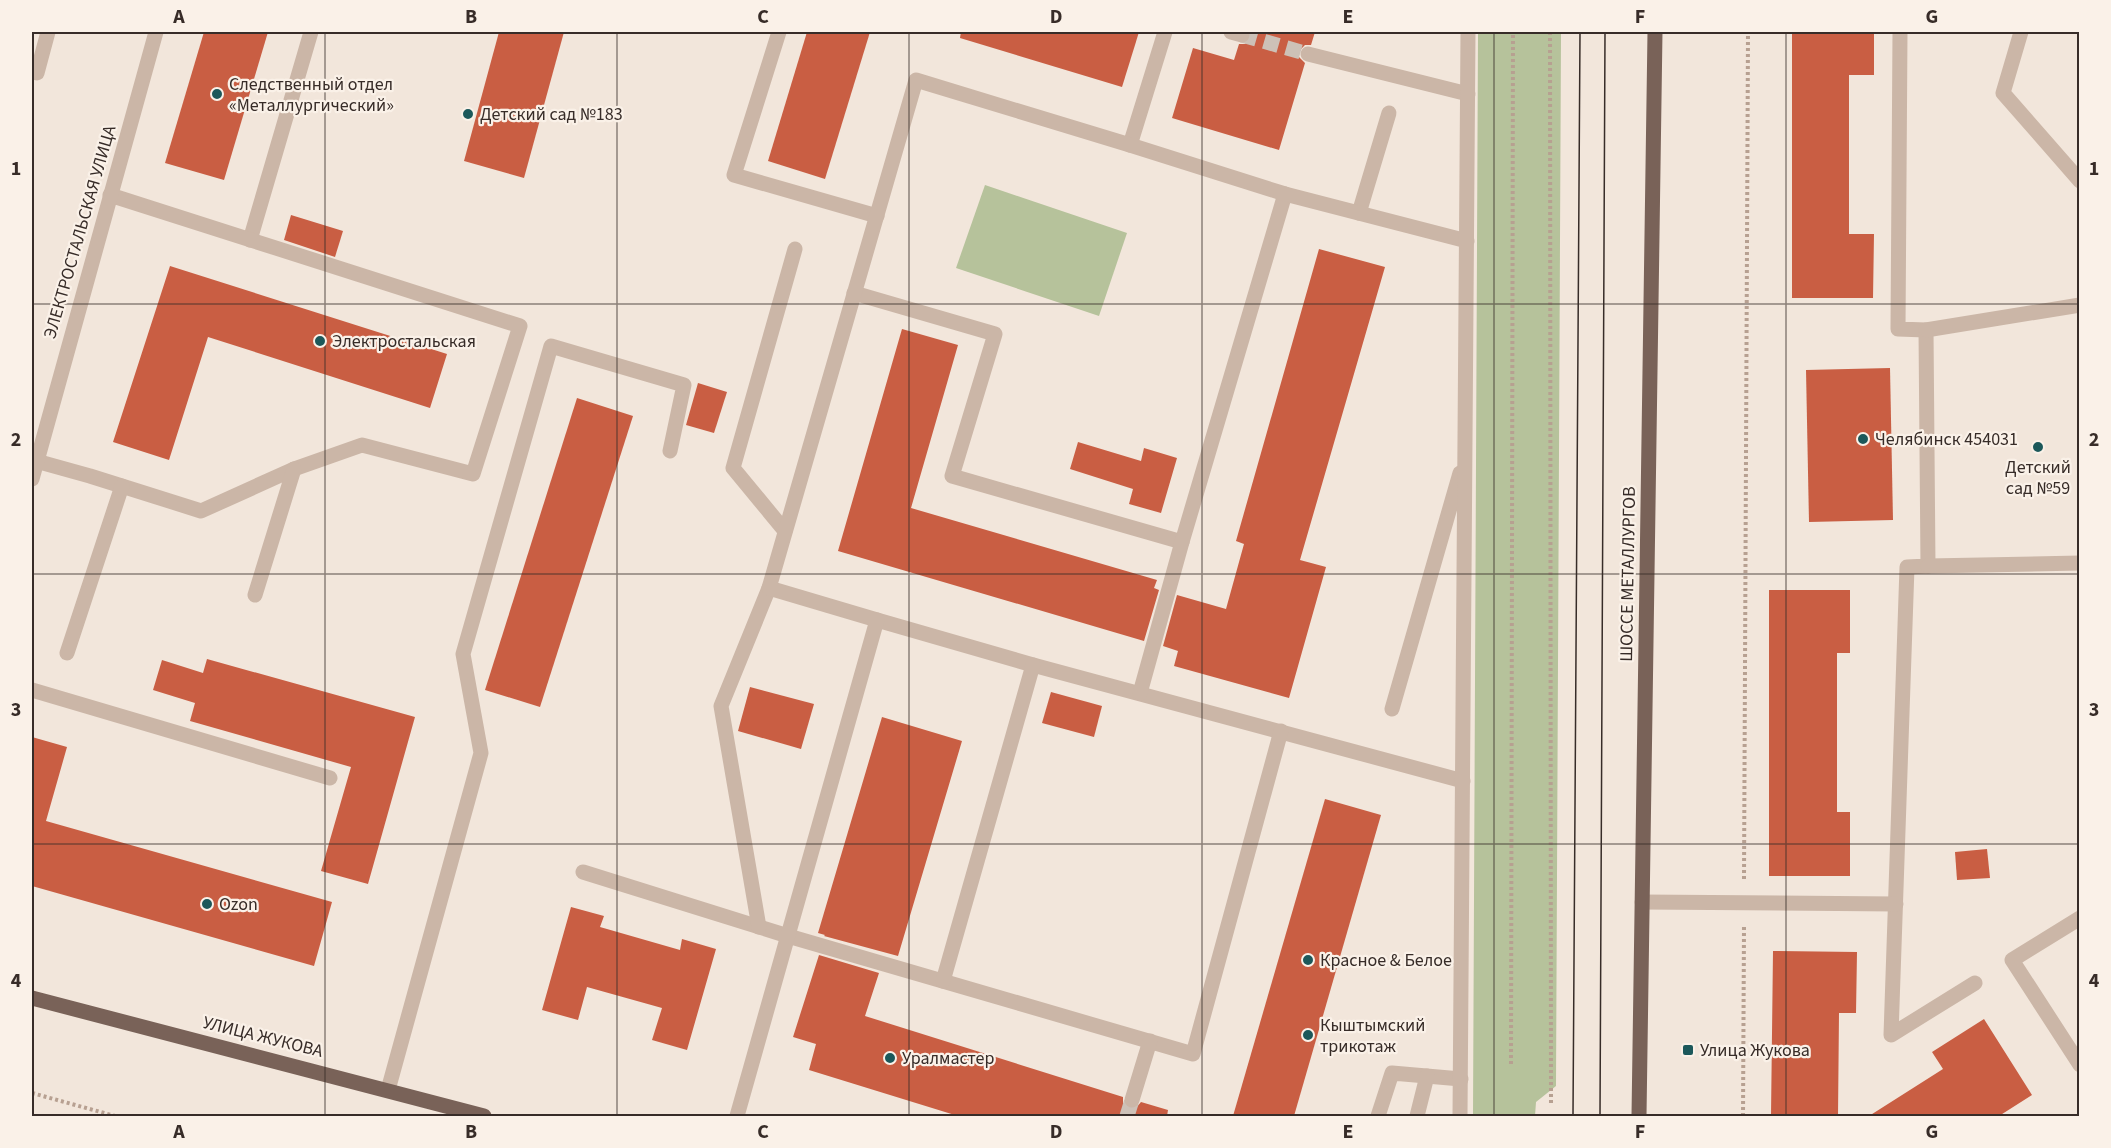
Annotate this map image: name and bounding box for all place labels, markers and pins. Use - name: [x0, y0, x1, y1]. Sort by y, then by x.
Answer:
- place label: Следственный отдел «Металлургический»: [229, 72, 394, 118]
- marker: Следственный отдел «Металлургический»: [210, 87, 224, 101]
- place label: Детский сад №183: [480, 102, 623, 127]
- marker: Детский сад №183: [461, 107, 475, 121]
- place label: Электростальская: [332, 329, 476, 354]
- marker: Электростальская: [313, 334, 327, 348]
- place label: Челябинск 454031: [1875, 427, 2018, 452]
- marker: Челябинск 454031: [1856, 432, 1870, 446]
- marker: Детский сад №59: [2031, 440, 2045, 454]
- place label: Детский сад №59: [2005, 455, 2071, 501]
- place label: Ozon: [219, 892, 258, 917]
- marker: Ozon: [200, 897, 214, 911]
- place label: Красное & Белое: [1320, 948, 1452, 973]
- marker: Красное & Белое: [1301, 953, 1315, 967]
- place label: Кыштымский трикотаж: [1320, 1013, 1425, 1059]
- marker: Кыштымский трикотаж: [1301, 1028, 1315, 1042]
- place label: Улица Жукова: [1700, 1038, 1810, 1063]
- marker: Улица Жукова: [1681, 1043, 1695, 1057]
- place label: Уралмастер: [902, 1046, 995, 1071]
- marker: Уралмастер: [883, 1051, 897, 1065]

